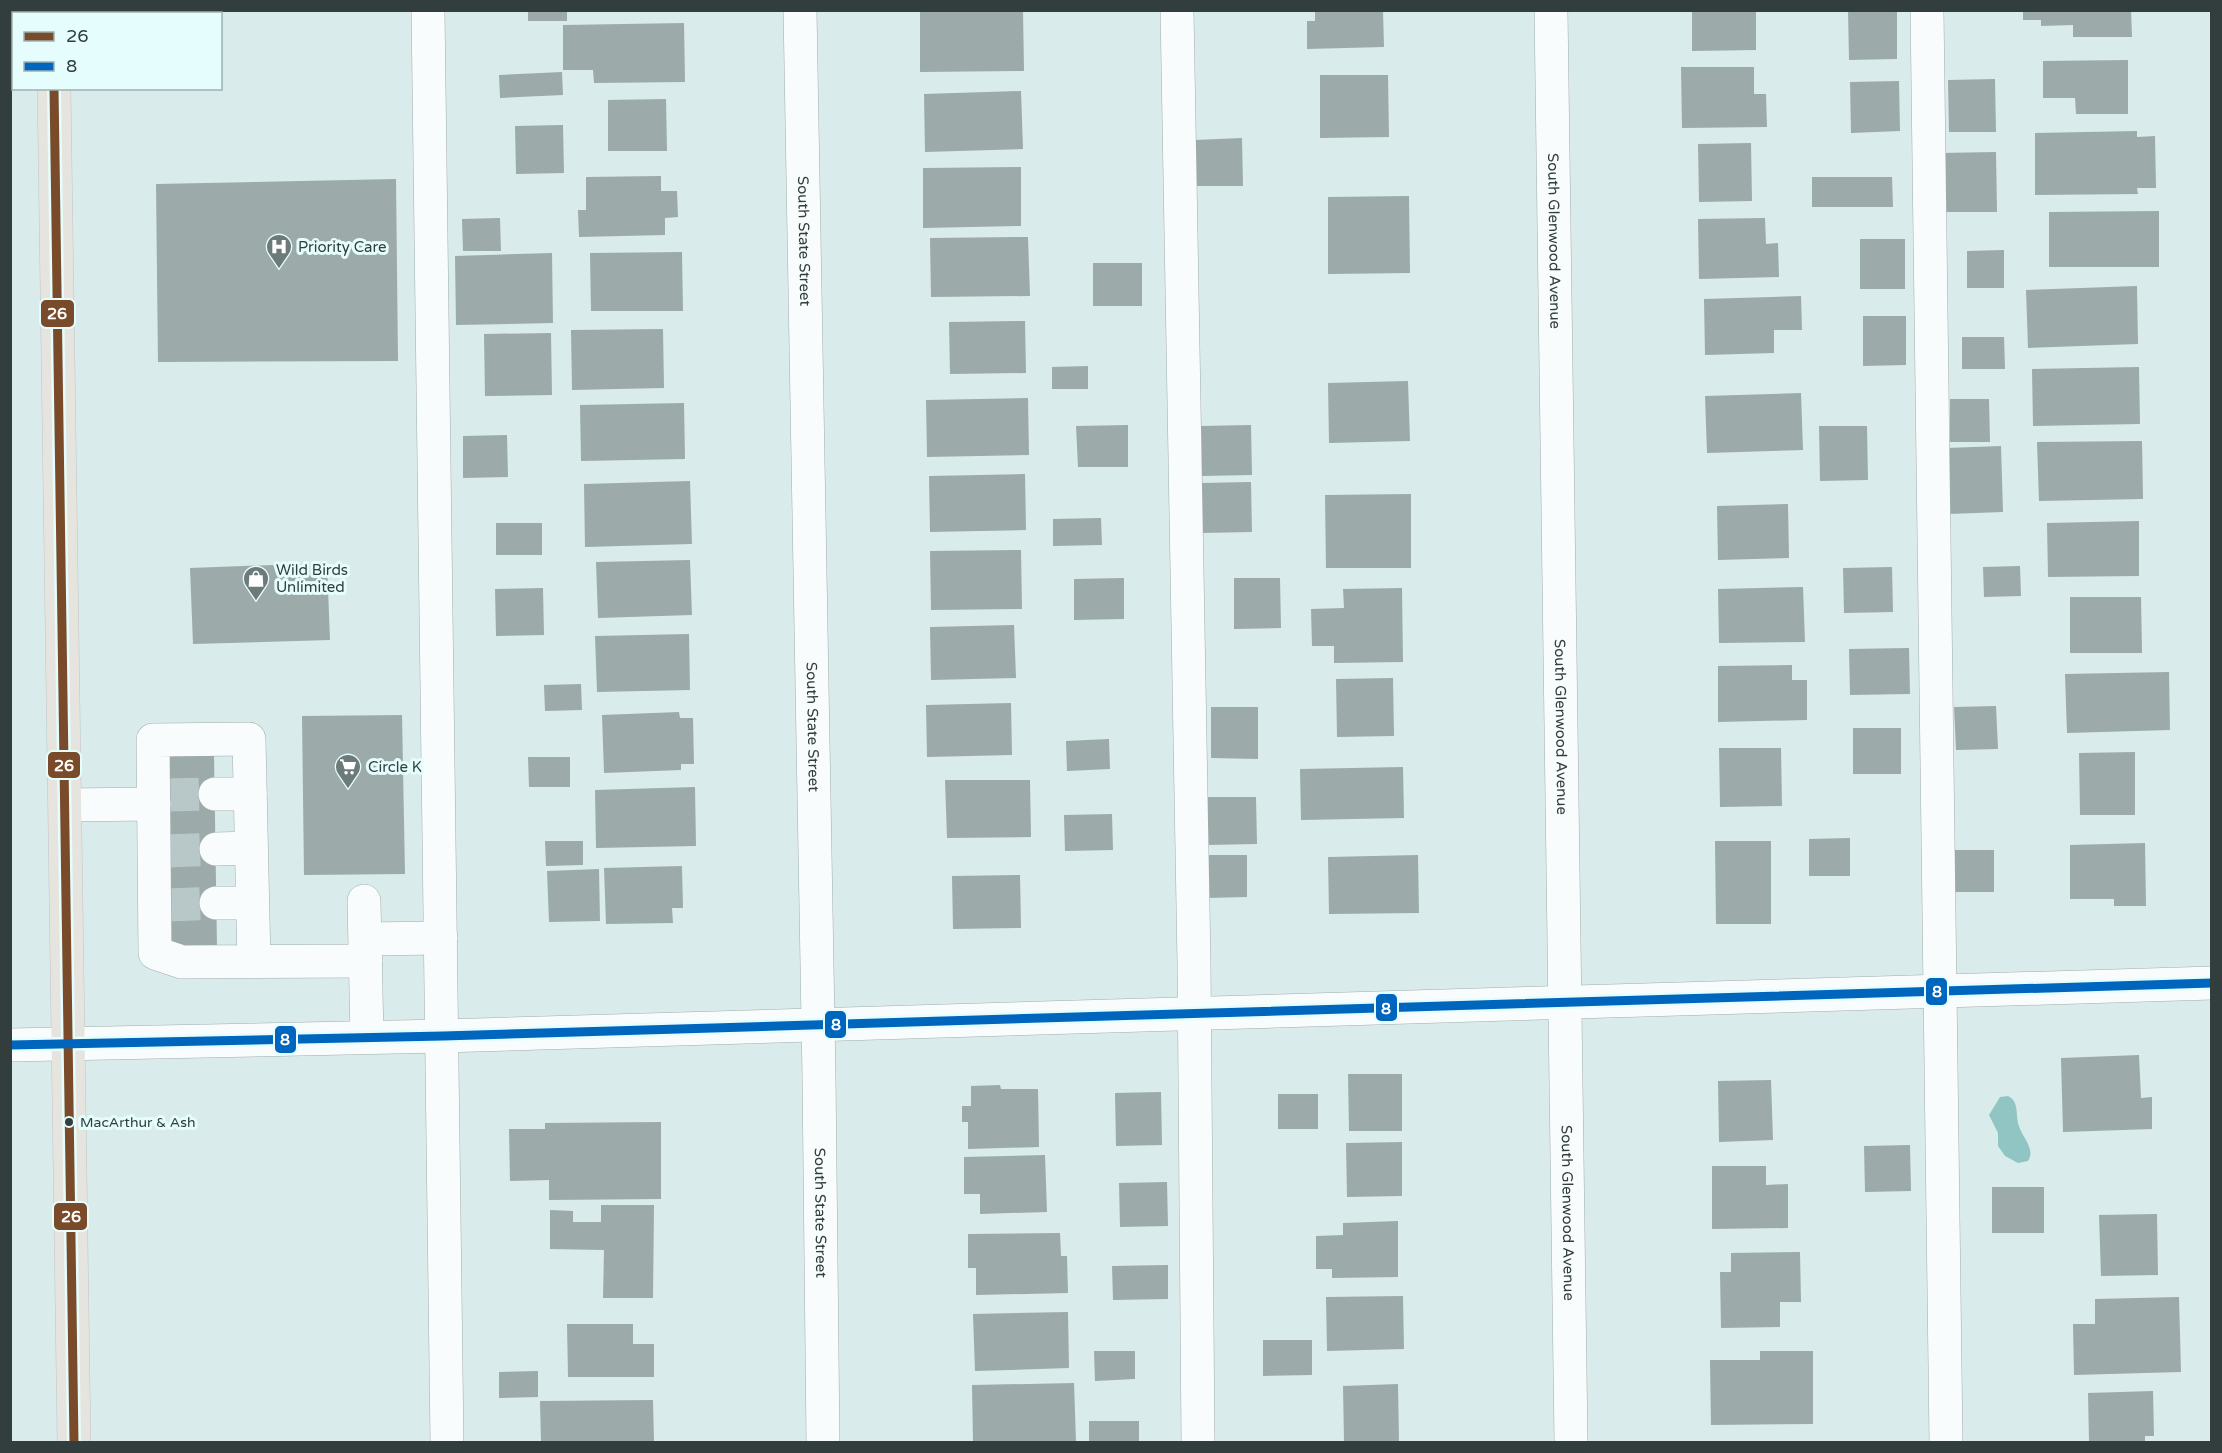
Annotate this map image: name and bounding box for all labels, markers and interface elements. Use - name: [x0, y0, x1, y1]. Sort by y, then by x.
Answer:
- legend: [12, 12, 222, 90]
- text: 26: [66, 25, 89, 47]
- text: 8: [66, 55, 77, 77]
- street label: South Glenwood Avenue: [1544, 153, 1564, 329]
- street label: South State Street: [794, 176, 814, 306]
- hospital icon: Priority Care: [264, 232, 294, 270]
- place label: Priority Care: [298, 238, 387, 256]
- line badge: 26: [40, 299, 75, 328]
- text: 26: [47, 304, 67, 324]
- place label: Wild Birds Unlimited: [276, 561, 348, 596]
- shop icon: Wild Birds Unlimited: [241, 564, 271, 602]
- street label: South Glenwood Avenue: [1551, 639, 1571, 815]
- street label: South State Street: [803, 662, 823, 792]
- line badge: 26: [47, 751, 81, 779]
- supermarket icon: Circle K: [333, 752, 363, 790]
- text: 26: [54, 756, 74, 776]
- place label: Circle K: [368, 758, 422, 776]
- line badge: 8: [1925, 977, 1948, 1006]
- text: 8: [1932, 982, 1942, 1002]
- line badge: 8: [1375, 993, 1398, 1022]
- text: 8: [1381, 999, 1391, 1019]
- line badge: 8: [824, 1010, 847, 1039]
- text: 8: [831, 1015, 841, 1035]
- line badge: 8: [274, 1025, 297, 1054]
- text: 8: [280, 1030, 290, 1050]
- place label: MacArthur & Ash: [80, 1114, 196, 1131]
- marker: MacArthur & Ash: [63, 1116, 75, 1128]
- street label: South Glenwood Avenue: [1558, 1125, 1578, 1301]
- street label: South State Street: [811, 1148, 830, 1278]
- line badge: 26: [53, 1202, 88, 1231]
- text: 26: [61, 1207, 81, 1227]

